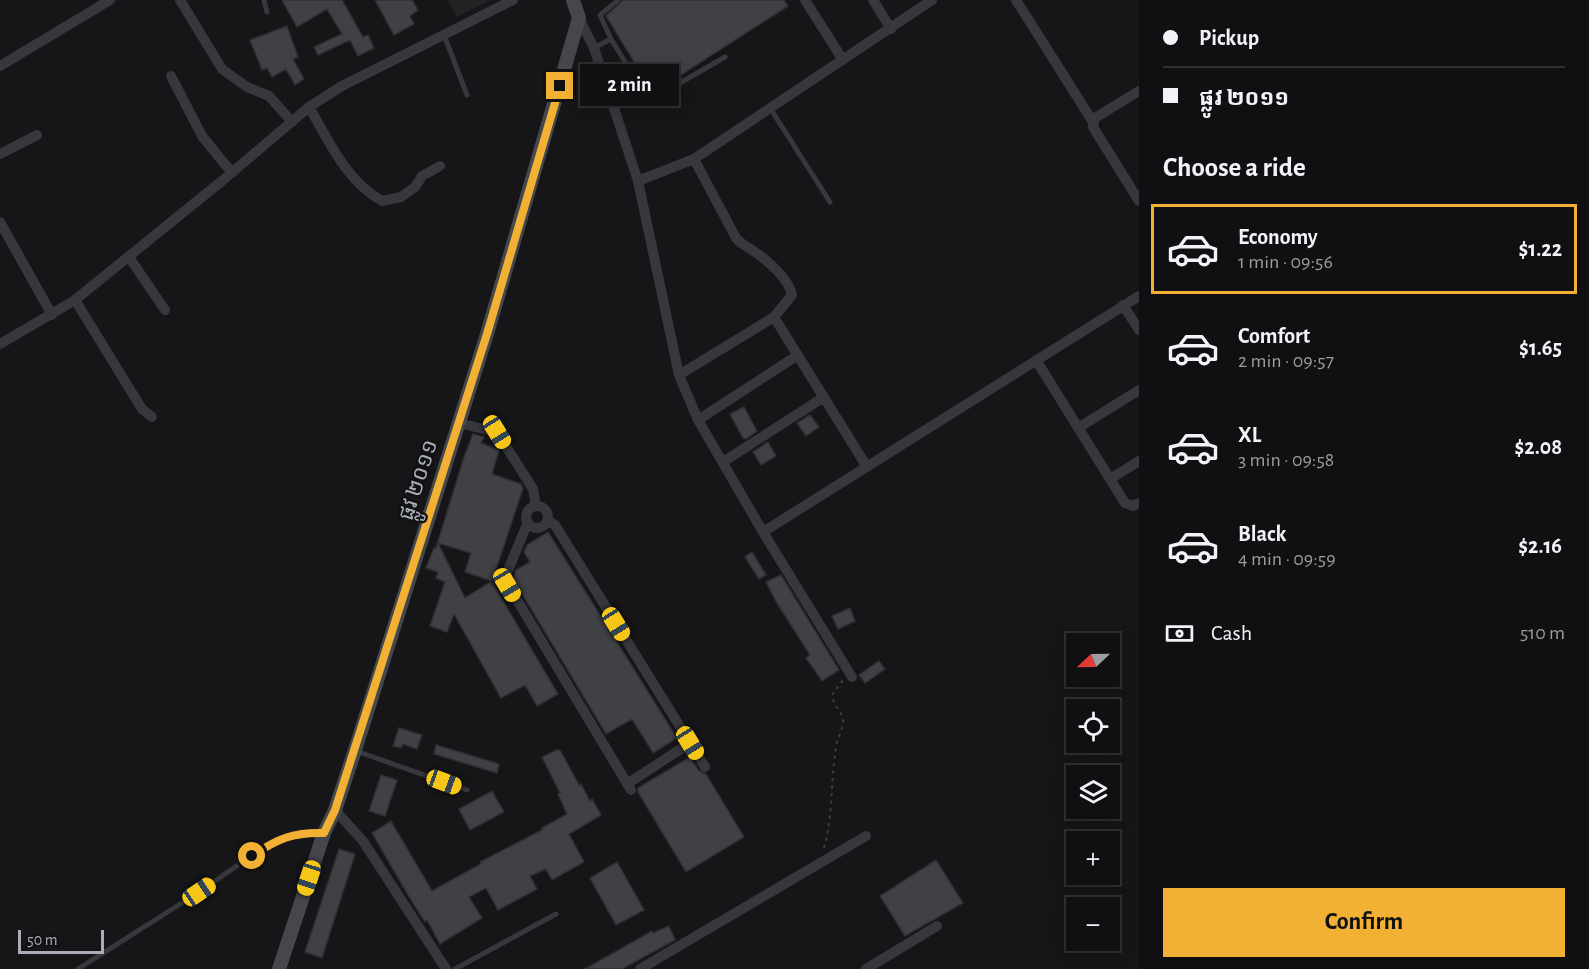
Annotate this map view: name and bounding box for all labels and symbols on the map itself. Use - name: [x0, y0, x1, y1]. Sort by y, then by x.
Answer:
- callout: 2 min: [581, 65, 680, 107]
- route end: [546, 72, 573, 99]
- car: [480, 412, 514, 452]
- street label: ផ្លូវ ២០១១: [395, 437, 449, 526]
- car: [490, 565, 524, 605]
- car: [599, 604, 633, 644]
- north arrow: [1066, 633, 1120, 687]
- car: [673, 723, 707, 763]
- car: [424, 767, 464, 797]
- route start: [238, 842, 265, 869]
- car: [295, 858, 323, 898]
- car: [179, 874, 219, 910]
- scale bar: [18, 927, 104, 954]

